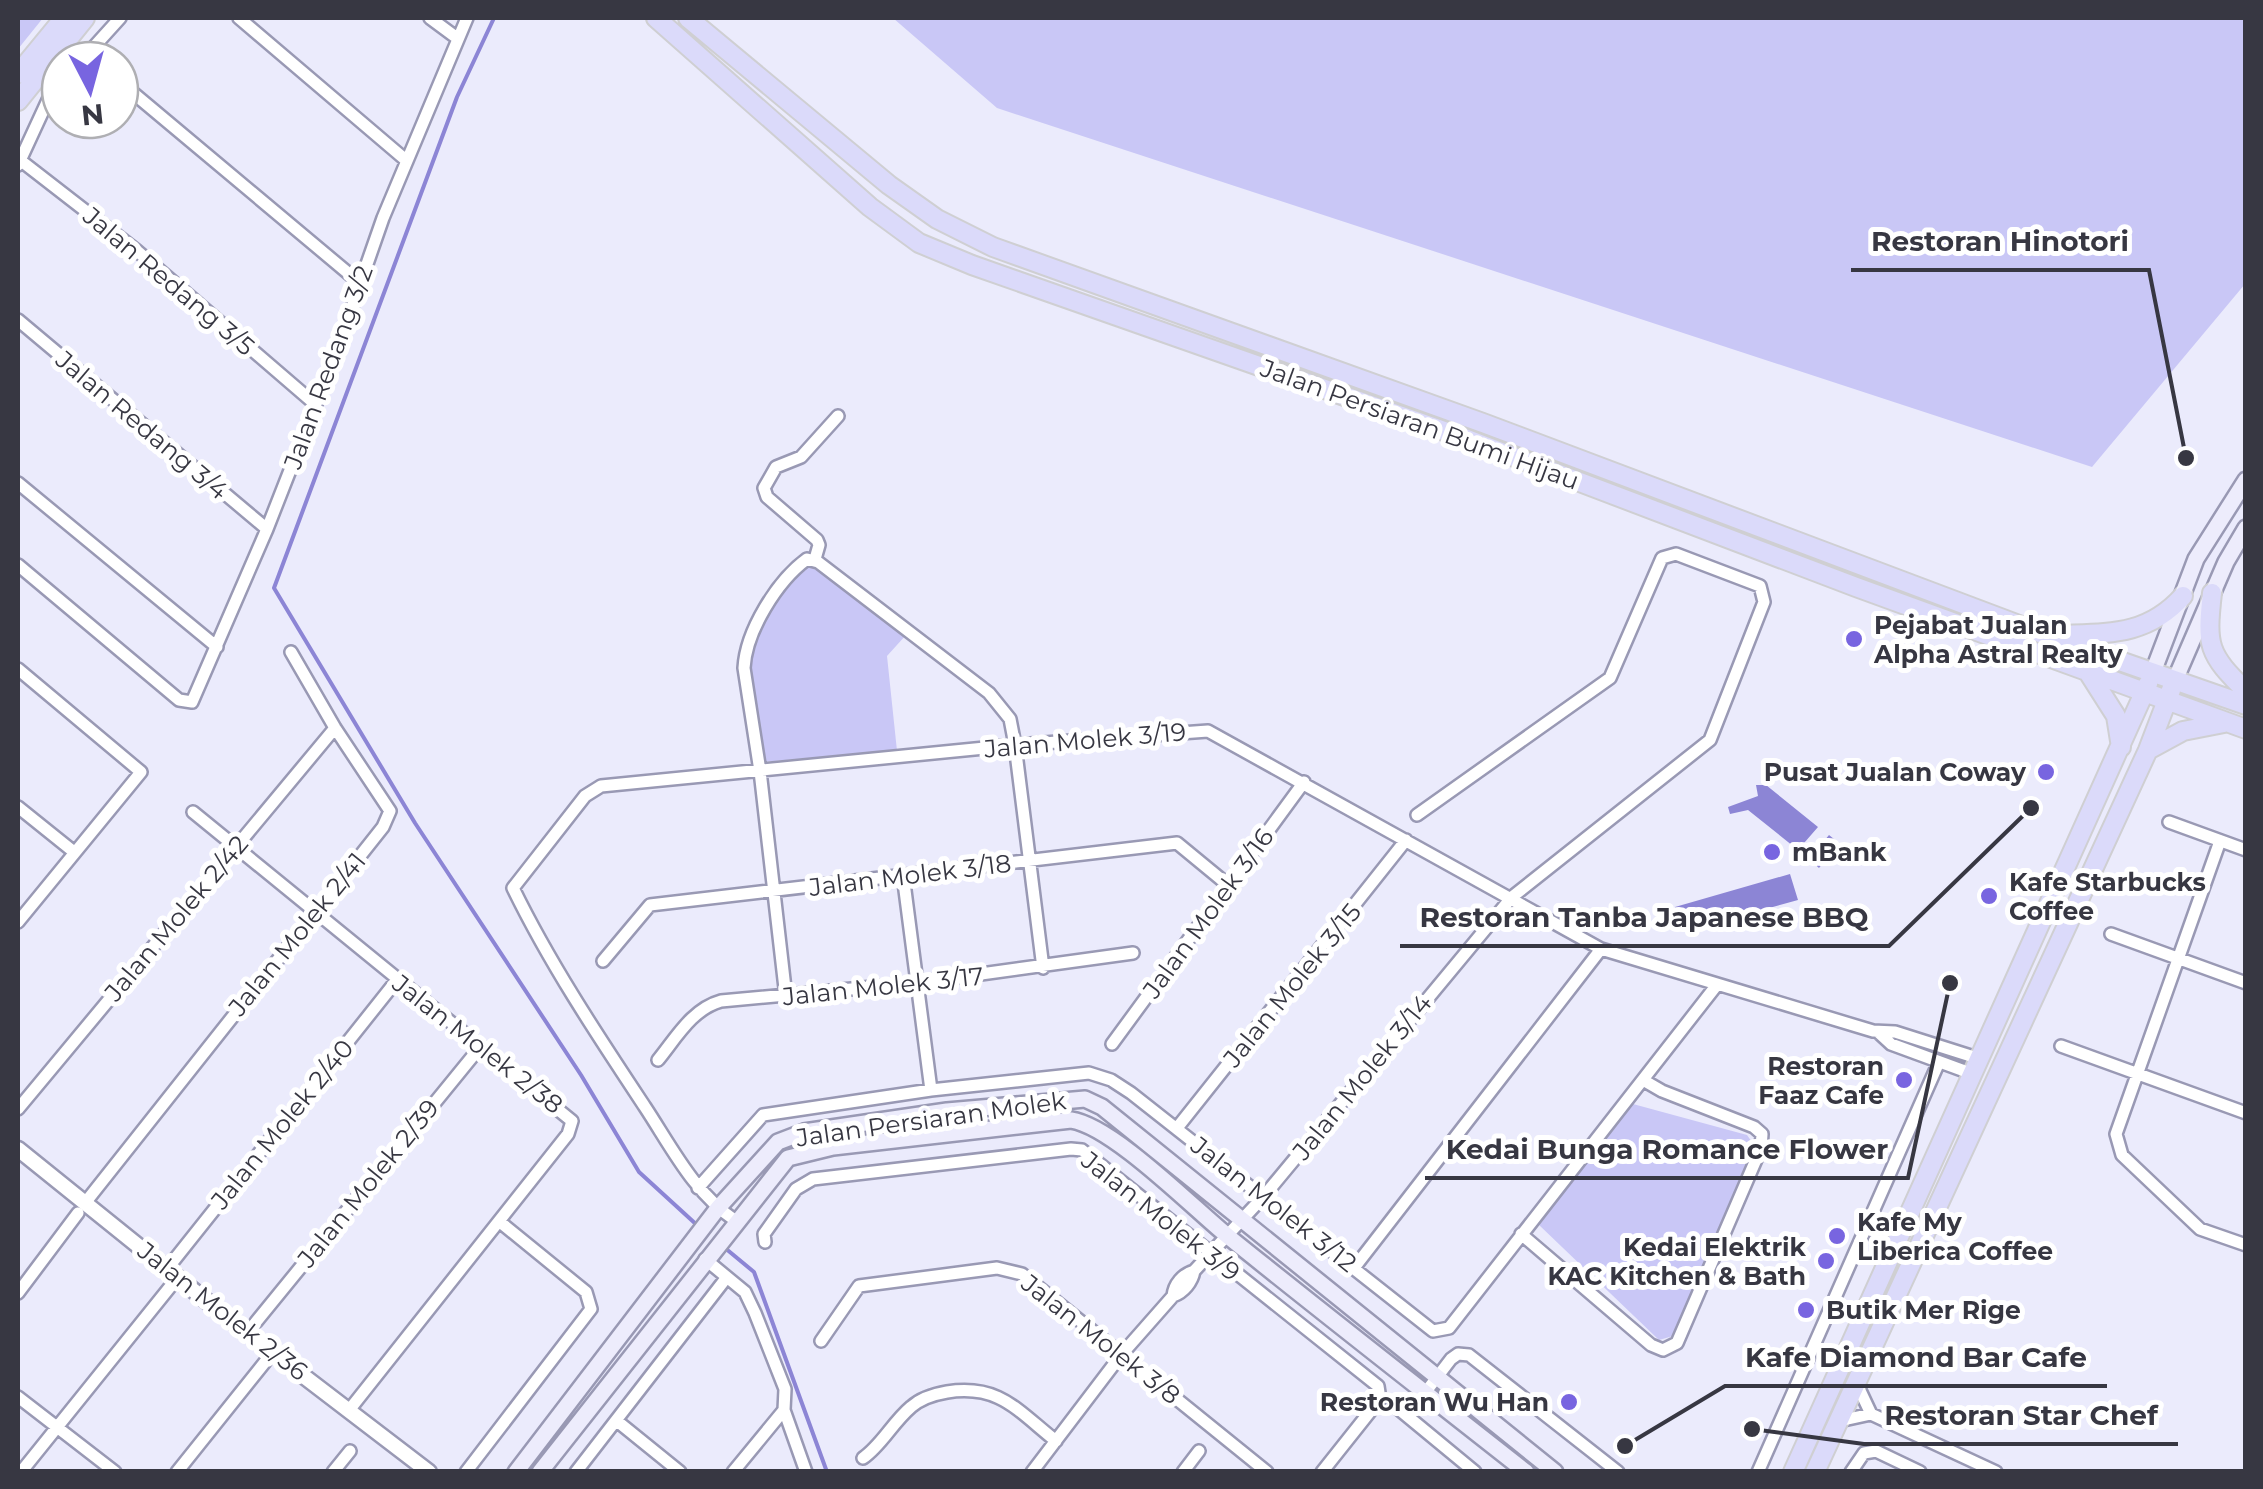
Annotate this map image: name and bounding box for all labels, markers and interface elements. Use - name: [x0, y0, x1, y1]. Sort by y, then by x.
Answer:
- north arrow: [40, 40, 140, 140]
- text: N: [80, 97, 106, 133]
- street label: Jalan Redang 3/5: [77, 200, 261, 361]
- callout: Restoran Hinotori: [1851, 212, 2149, 270]
- text: Restoran Hinotori: [1871, 224, 2129, 258]
- street label: Jalan Redang 3/2: [277, 261, 379, 474]
- street label: Jalan Redang 3/4: [49, 344, 234, 506]
- street label: Jalan Persiaran Bumi Hijau: [1256, 352, 1583, 496]
- place label: Pejabat Jualan Alpha Astral Realty: [1873, 610, 2124, 669]
- marker: Pejabat Jualan Alpha Astral Realty: [1843, 628, 1865, 650]
- street label: Jalan Molek 3/19: [982, 716, 1187, 764]
- place label: Pusat Jualan Coway: [1764, 757, 2027, 787]
- marker: Pusat Jualan Coway: [2035, 761, 2057, 783]
- street label: Jalan Molek 3/16: [1136, 822, 1280, 1005]
- street label: Jalan Molek 2/42: [97, 829, 254, 1008]
- place label: mBank: [1792, 837, 1887, 867]
- marker: mBank: [1761, 841, 1783, 863]
- street label: Jalan Molek 2/41: [221, 846, 372, 1022]
- street label: Jalan Molek 3/18: [806, 848, 1013, 902]
- place label: Kafe Starbucks Coffee: [2009, 867, 2206, 926]
- marker: Kafe Starbucks Coffee: [1978, 885, 2000, 907]
- callout: Restoran Tanba Japanese BBQ: [1400, 888, 1889, 946]
- street label: Jalan Molek 3/15: [1216, 897, 1367, 1074]
- text: Restoran Tanba Japanese BBQ: [1420, 900, 1869, 934]
- street label: Jalan Molek 3/17: [780, 961, 985, 1012]
- street label: Jalan Molek 2/38: [386, 968, 569, 1120]
- street label: Jalan Molek 3/14: [1286, 988, 1438, 1166]
- street label: Jalan Molek 2/40: [204, 1033, 360, 1216]
- place label: Restoran Faaz Cafe: [1758, 1051, 1884, 1110]
- marker: Restoran Faaz Cafe: [1893, 1069, 1915, 1091]
- street label: Jalan Persiaran Molek: [793, 1085, 1068, 1153]
- street label: Jalan Molek 2/39: [291, 1093, 445, 1274]
- callout: Kedai Bunga Romance Flower: [1425, 1120, 1908, 1178]
- street label: Jalan Molek 3/12: [1185, 1130, 1363, 1278]
- text: Kedai Bunga Romance Flower: [1446, 1132, 1888, 1166]
- street label: Jalan Molek 3/9: [1075, 1144, 1246, 1287]
- place label: Kafe My Liberica Coffee: [1857, 1207, 2053, 1266]
- marker: Kafe My Liberica Coffee: [1826, 1225, 1848, 1247]
- place label: Kedai Elektrik KAC Kitchen & Bath: [1548, 1232, 1807, 1291]
- street label: Jalan Molek 2/36: [131, 1235, 314, 1387]
- marker: Kedai Elektrik KAC Kitchen & Bath: [1815, 1250, 1837, 1272]
- street label: Jalan Molek 3/8: [1015, 1267, 1186, 1410]
- place label: Butik Mer Rige: [1826, 1295, 2021, 1325]
- marker: Butik Mer Rige: [1795, 1299, 1817, 1321]
- callout: Kafe Diamond Bar Cafe: [1725, 1328, 2107, 1386]
- text: Kafe Diamond Bar Cafe: [1745, 1340, 2087, 1374]
- callout: Restoran Star Chef: [1864, 1386, 2178, 1444]
- place label: Restoran Wu Han: [1320, 1387, 1549, 1417]
- marker: Restoran Wu Han: [1558, 1391, 1580, 1413]
- text: Restoran Star Chef: [1884, 1398, 2159, 1432]

